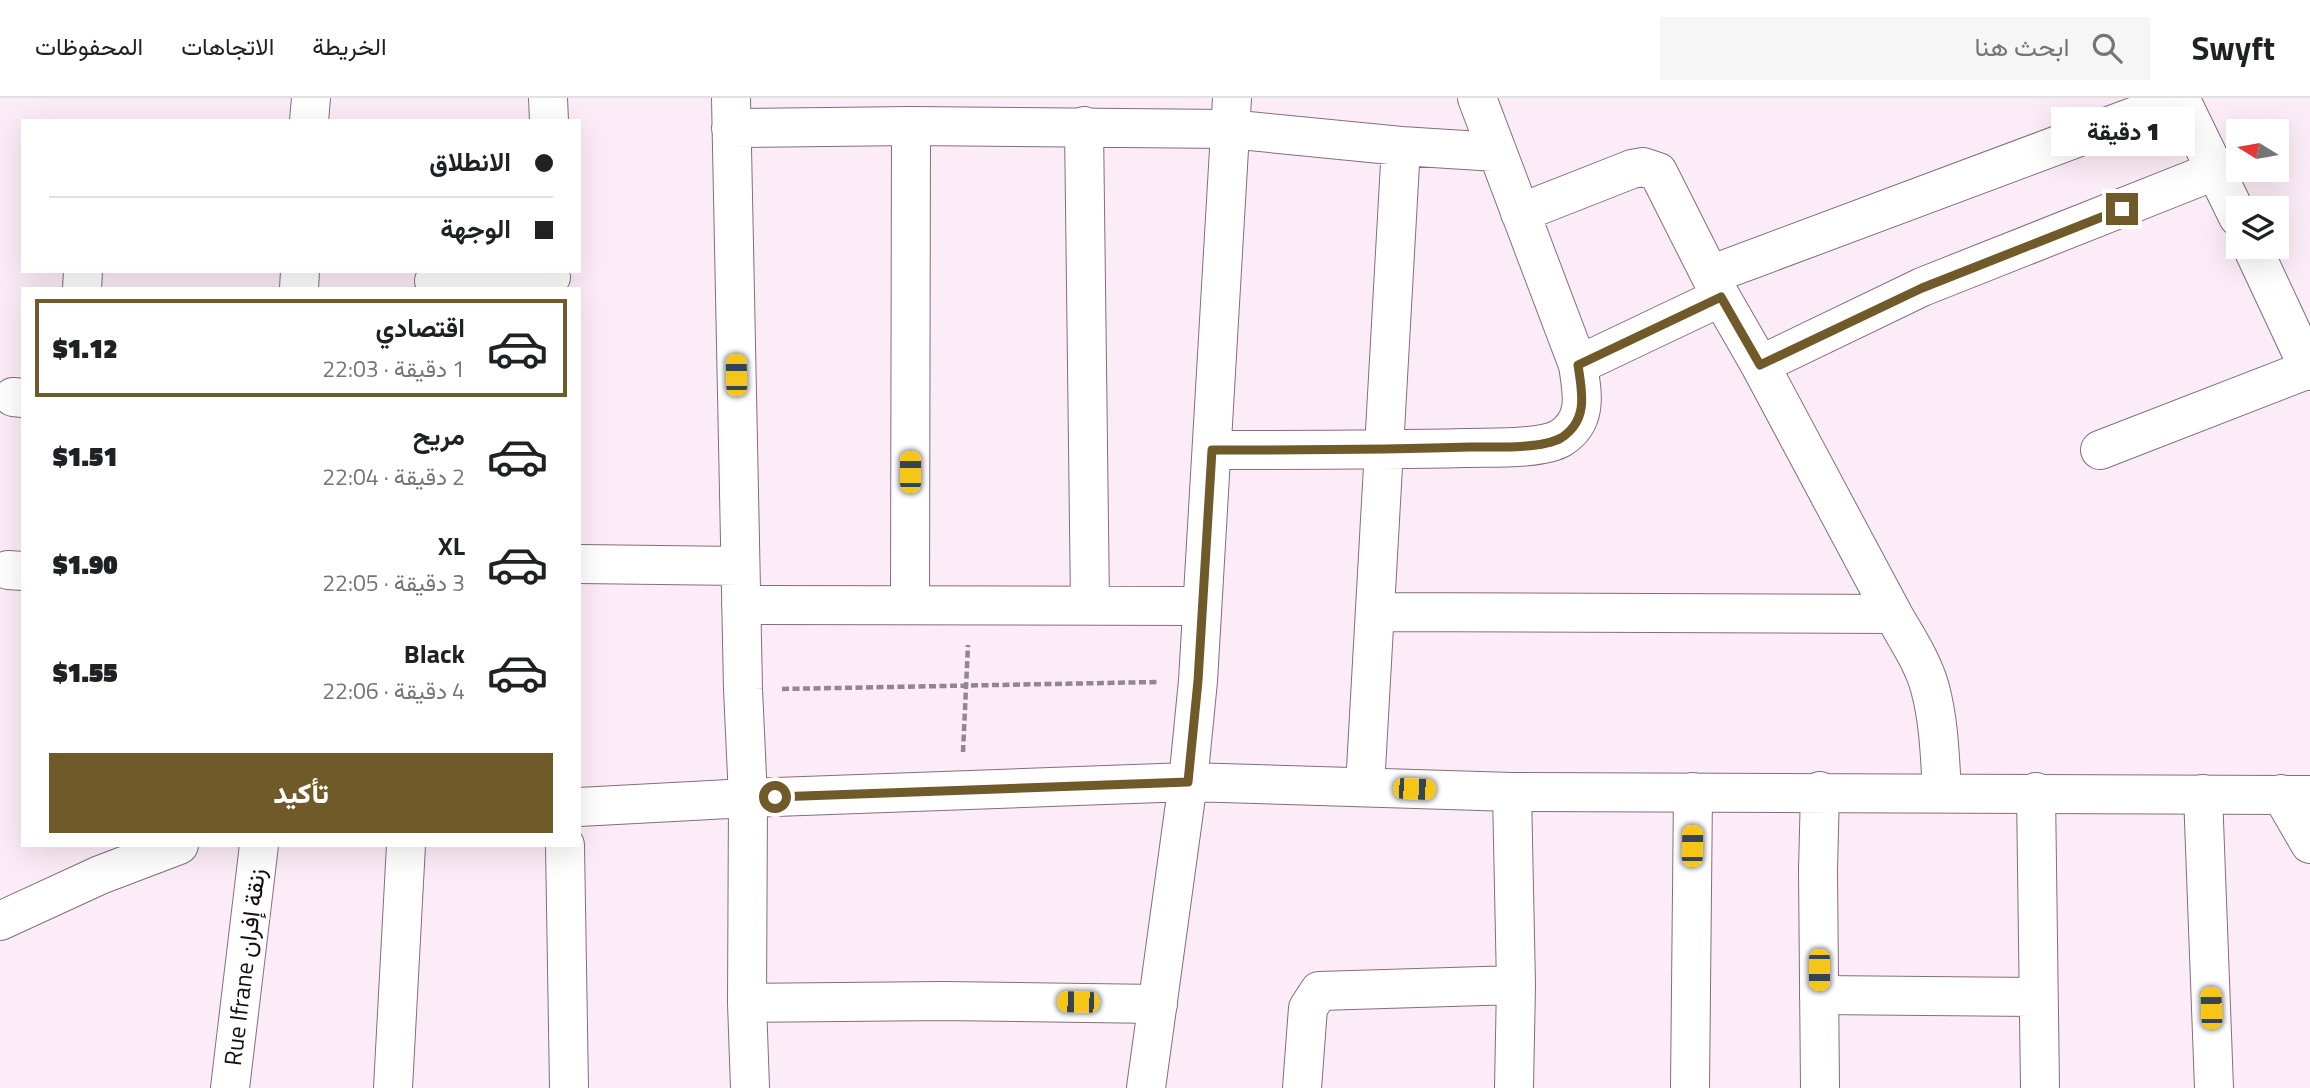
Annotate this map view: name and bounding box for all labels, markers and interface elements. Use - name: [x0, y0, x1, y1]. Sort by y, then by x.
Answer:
- search box: [1660, 17, 2150, 80]
- text: Swyft: [2192, 23, 2275, 73]
- text: ابحث هنا: [1975, 27, 2070, 66]
- text: المحفوظات: [35, 28, 143, 64]
- text: الاتجاهات: [181, 28, 274, 64]
- text: الخريطة: [312, 28, 387, 64]
- icon: search: [2088, 29, 2126, 67]
- callout: 1 دقيقة: [2050, 108, 2194, 156]
- text: 1 دقيقة: [2087, 114, 2159, 149]
- north arrow: [2226, 119, 2289, 182]
- map controls: [2226, 119, 2289, 259]
- text: الانطلاق: [429, 142, 511, 181]
- route end: [2106, 193, 2138, 225]
- button: layers: [2226, 196, 2289, 259]
- text: الوجهة: [440, 209, 511, 248]
- text: اقتصادي: [376, 308, 465, 347]
- icon: car: [486, 317, 549, 380]
- text: $1.12: [53, 329, 118, 368]
- text: 1 دقيقة · 22:03: [322, 351, 465, 386]
- car: [726, 354, 747, 396]
- text: مريح: [413, 416, 465, 455]
- icon: car: [486, 425, 549, 488]
- text: $1.51: [53, 437, 118, 476]
- car: [900, 451, 921, 493]
- text: 2 دقيقة · 22:04: [322, 459, 465, 494]
- text: XL: [438, 526, 465, 565]
- icon: car: [486, 533, 549, 596]
- text: $1.90: [53, 545, 118, 584]
- text: 3 دقيقة · 22:05: [322, 565, 465, 600]
- text: Black: [404, 634, 465, 673]
- icon: car: [486, 641, 549, 704]
- text: $1.55: [53, 653, 118, 692]
- text: 4 دقيقة · 22:06: [322, 673, 465, 708]
- button: تأكيد: [49, 753, 553, 833]
- car: [1393, 778, 1436, 800]
- route start: [759, 781, 791, 813]
- car: [1682, 825, 1703, 867]
- street label: Rue Ifrane زنقة إفران: [214, 866, 274, 1068]
- car: [1809, 949, 1830, 991]
- car: [2200, 987, 2223, 1029]
- car: [1057, 991, 1100, 1013]

